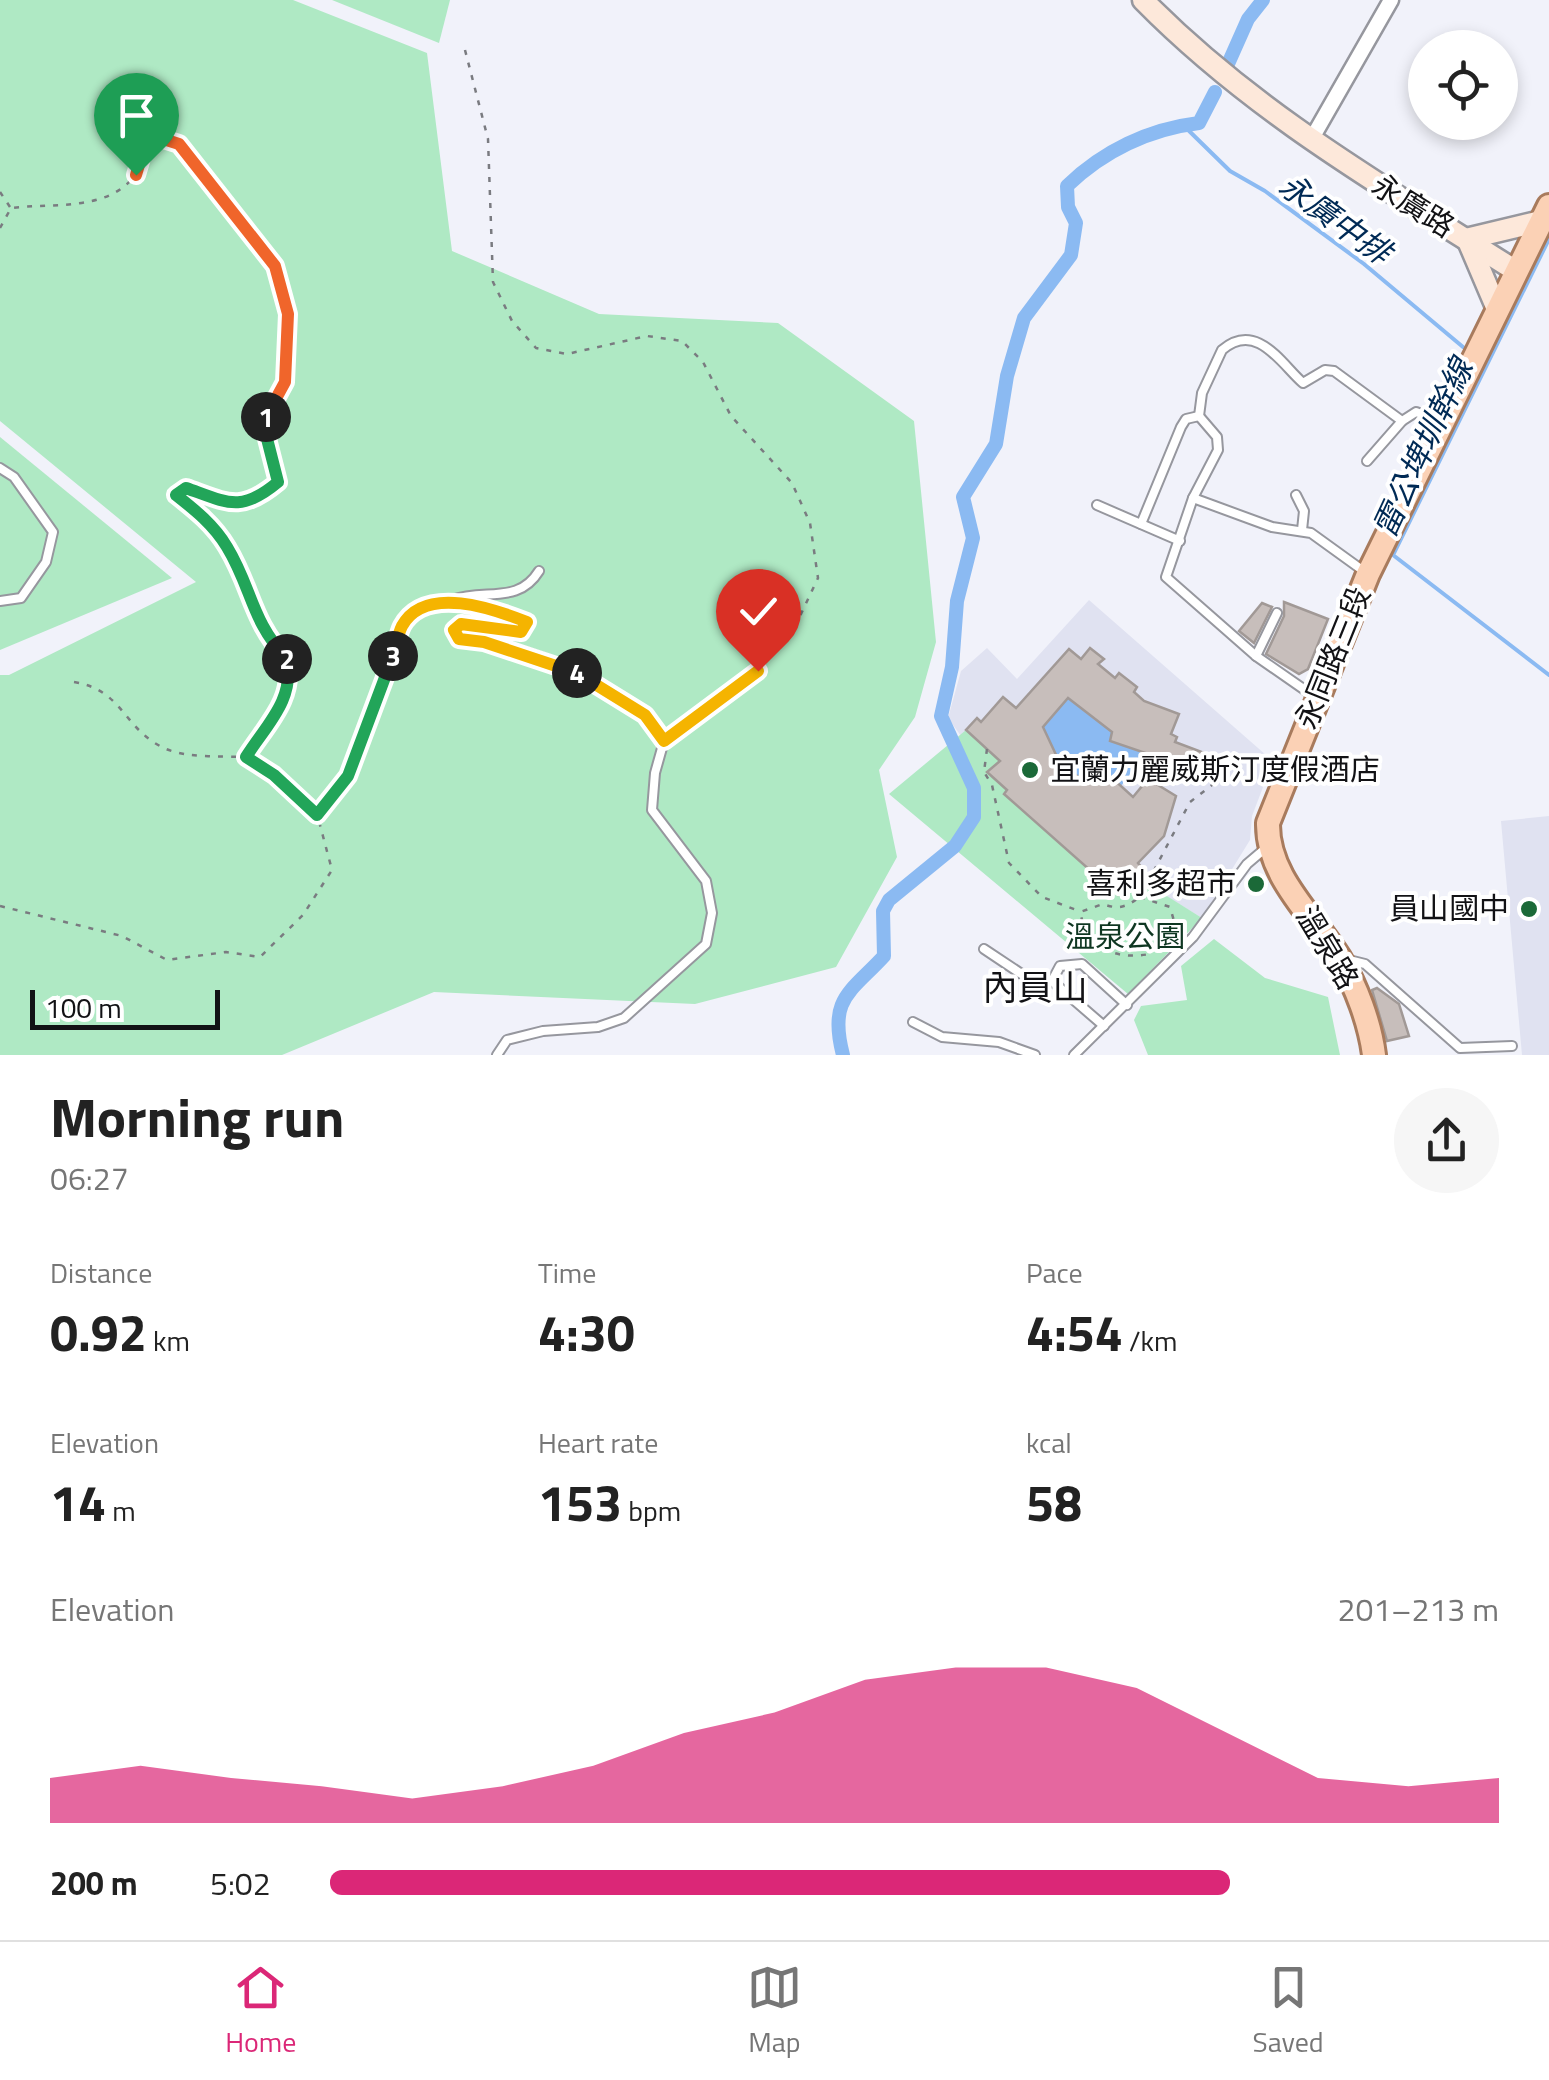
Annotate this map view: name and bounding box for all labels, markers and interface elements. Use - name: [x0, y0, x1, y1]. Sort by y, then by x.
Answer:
- map controls: [1408, 30, 1518, 140]
- button: locate: [1408, 30, 1518, 140]
- pin: [94, 73, 179, 176]
- icon: arrive: [109, 88, 164, 143]
- water label: 永廣中排: [1270, 161, 1405, 278]
- street label: 永廣路: [1363, 162, 1464, 249]
- water label: 雷公埤圳幹線: [1360, 348, 1486, 545]
- pin: 1: [241, 392, 291, 442]
- text: 1: [258, 395, 274, 438]
- pin: [716, 569, 801, 672]
- street label: 永同路三段: [1283, 579, 1381, 736]
- icon: check: [731, 584, 786, 639]
- pin: 3: [368, 631, 418, 681]
- pin: 2: [262, 634, 312, 684]
- text: 3: [385, 634, 401, 677]
- text: 2: [279, 637, 295, 680]
- pin: 4: [552, 648, 602, 698]
- text: 4: [569, 651, 585, 694]
- place label: 宜蘭力麗威斯汀度假酒店: [1050, 746, 1380, 792]
- marker: 宜蘭力麗威斯汀度假酒店: [1019, 759, 1041, 781]
- place label: 喜利多超市: [1086, 860, 1236, 906]
- marker: 喜利多超市: [1245, 873, 1267, 895]
- place label: 員山國中: [1389, 885, 1509, 931]
- street label: 溫泉路: [1285, 897, 1371, 998]
- marker: 員山國中: [1518, 898, 1540, 920]
- park label: 溫泉公園: [1065, 913, 1185, 959]
- district label: 內員山: [982, 960, 1088, 1014]
- scale bar: [30, 985, 220, 1030]
- text: 100 m: [45, 986, 122, 1029]
- text: Morning run: [50, 1075, 344, 1158]
- button: share: [1394, 1088, 1499, 1193]
- text: 06:27: [50, 1154, 129, 1202]
- text: Distance: [50, 1251, 152, 1294]
- text: Time: [538, 1251, 596, 1294]
- text: Pace: [1026, 1251, 1083, 1294]
- text: 0.92: [50, 1294, 147, 1370]
- text: 4:30: [538, 1294, 635, 1370]
- text: 4:54: [1026, 1294, 1123, 1370]
- text: km: [147, 1319, 190, 1362]
- text: /km: [1123, 1319, 1177, 1362]
- text: Elevation: [50, 1421, 159, 1464]
- text: Heart rate: [538, 1421, 658, 1464]
- text: kcal: [1026, 1421, 1072, 1464]
- text: 14: [50, 1464, 106, 1540]
- text: 153: [538, 1464, 622, 1540]
- text: 58: [1026, 1464, 1082, 1540]
- text: m: [106, 1489, 136, 1532]
- text: bpm: [622, 1489, 681, 1532]
- text: Elevation: [50, 1585, 174, 1633]
- text: 201–213 m: [1337, 1585, 1499, 1633]
- text: 200 m: [50, 1859, 138, 1907]
- text: 5:02: [210, 1859, 271, 1907]
- tab: Home: [225, 1960, 296, 2063]
- tab: Map: [747, 1960, 802, 2063]
- tab: Saved: [1252, 1960, 1324, 2063]

